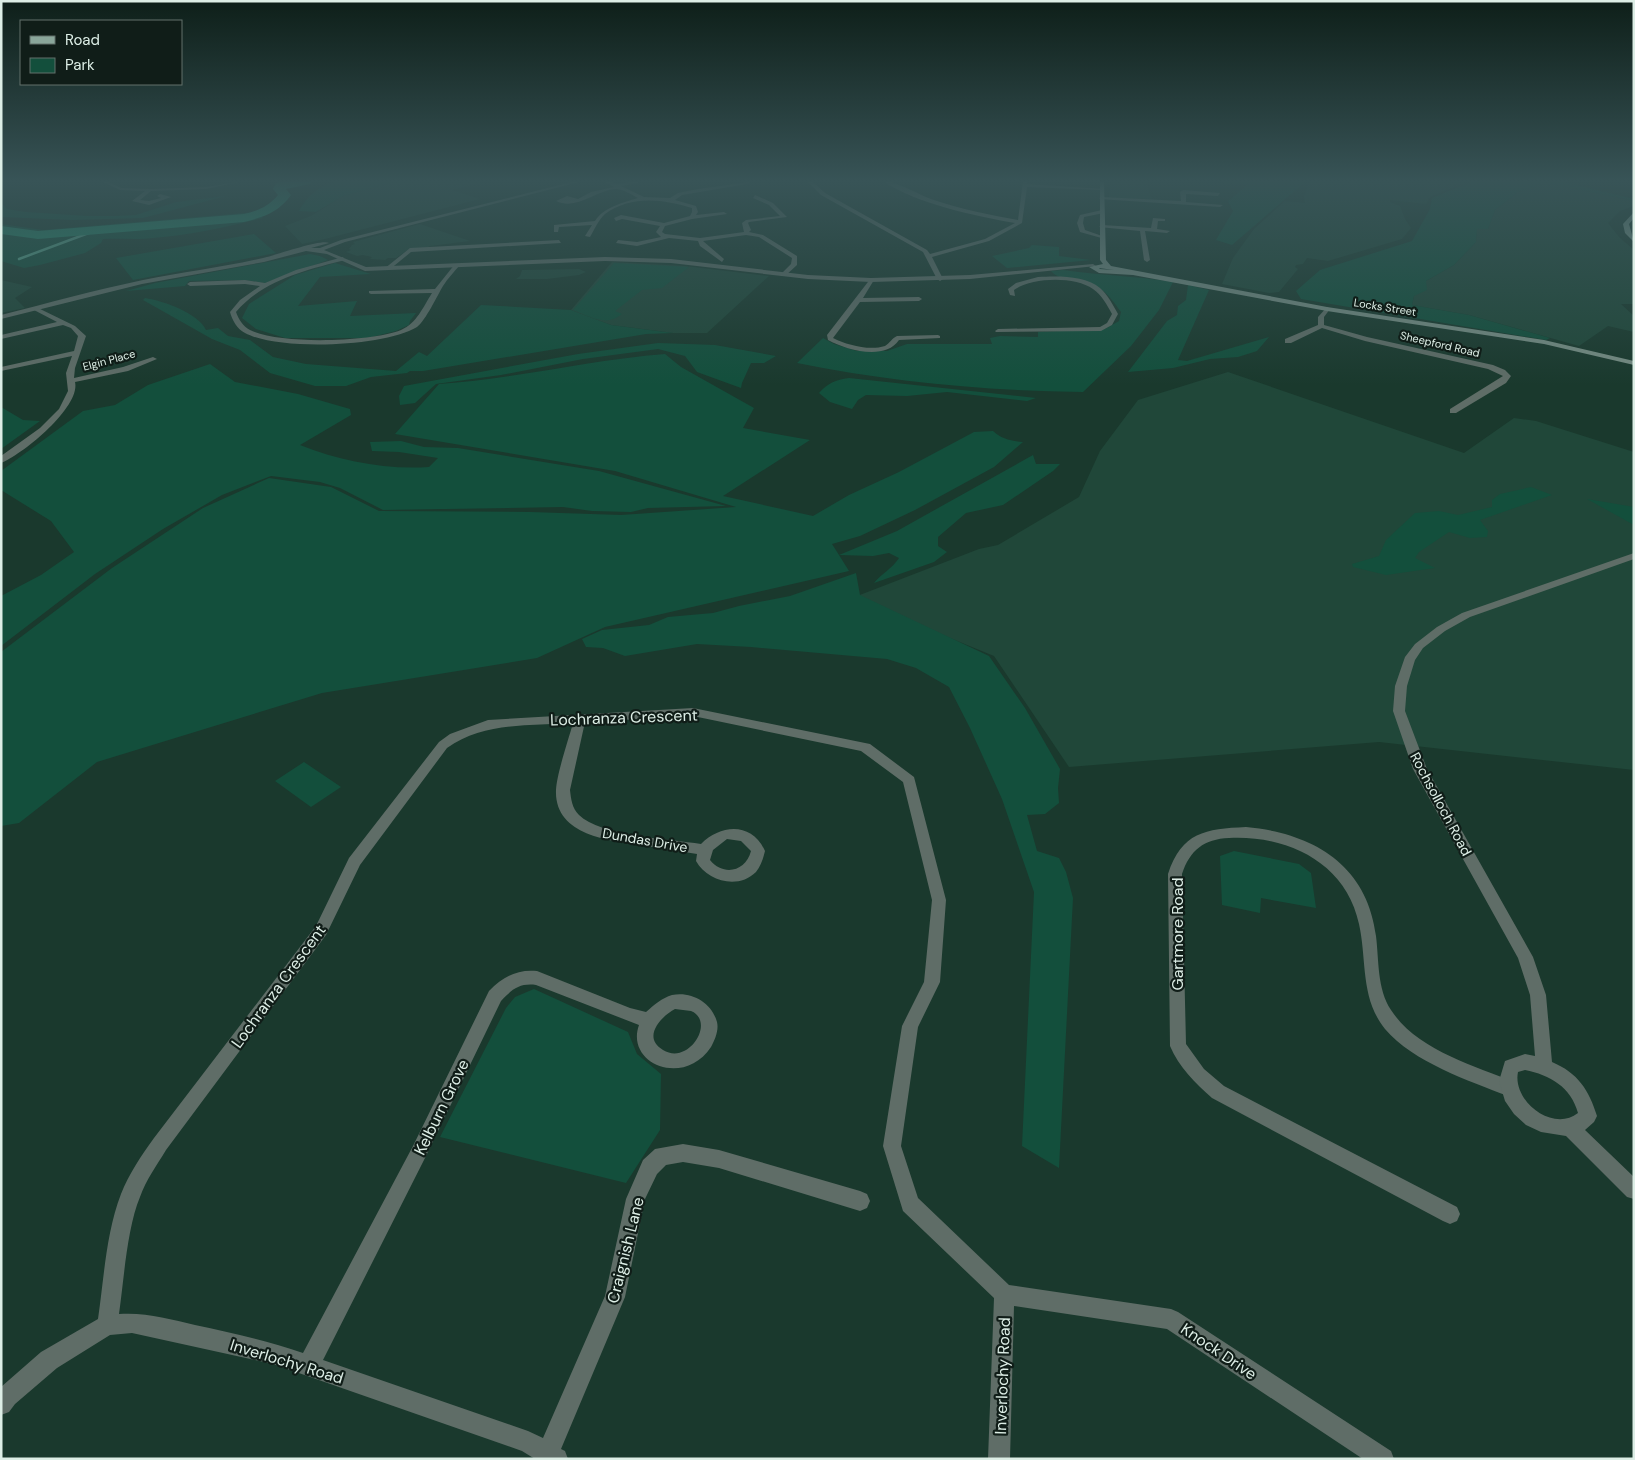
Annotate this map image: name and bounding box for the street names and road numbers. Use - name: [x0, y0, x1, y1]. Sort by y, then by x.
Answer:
- street label: Locks Street: [1353, 295, 1417, 319]
- street label: Sheepford Road: [1399, 328, 1481, 360]
- street label: Elgin Place: [81, 346, 137, 374]
- street label: Lochranza Crescent: [550, 704, 698, 731]
- street label: Rochsolloch Road: [1406, 749, 1476, 859]
- street label: Dundas Drive: [601, 824, 689, 856]
- street label: Gartmore Road: [1167, 878, 1188, 990]
- street label: Lochranza Crescent: [226, 920, 330, 1052]
- street label: Kelburn Grove: [409, 1056, 474, 1159]
- street label: Craignish Lane: [602, 1195, 649, 1305]
- street label: Inverlochy Road: [990, 1317, 1015, 1435]
- street label: Knock Drive: [1177, 1318, 1261, 1385]
- street label: Inverlochy Road: [228, 1334, 346, 1389]

